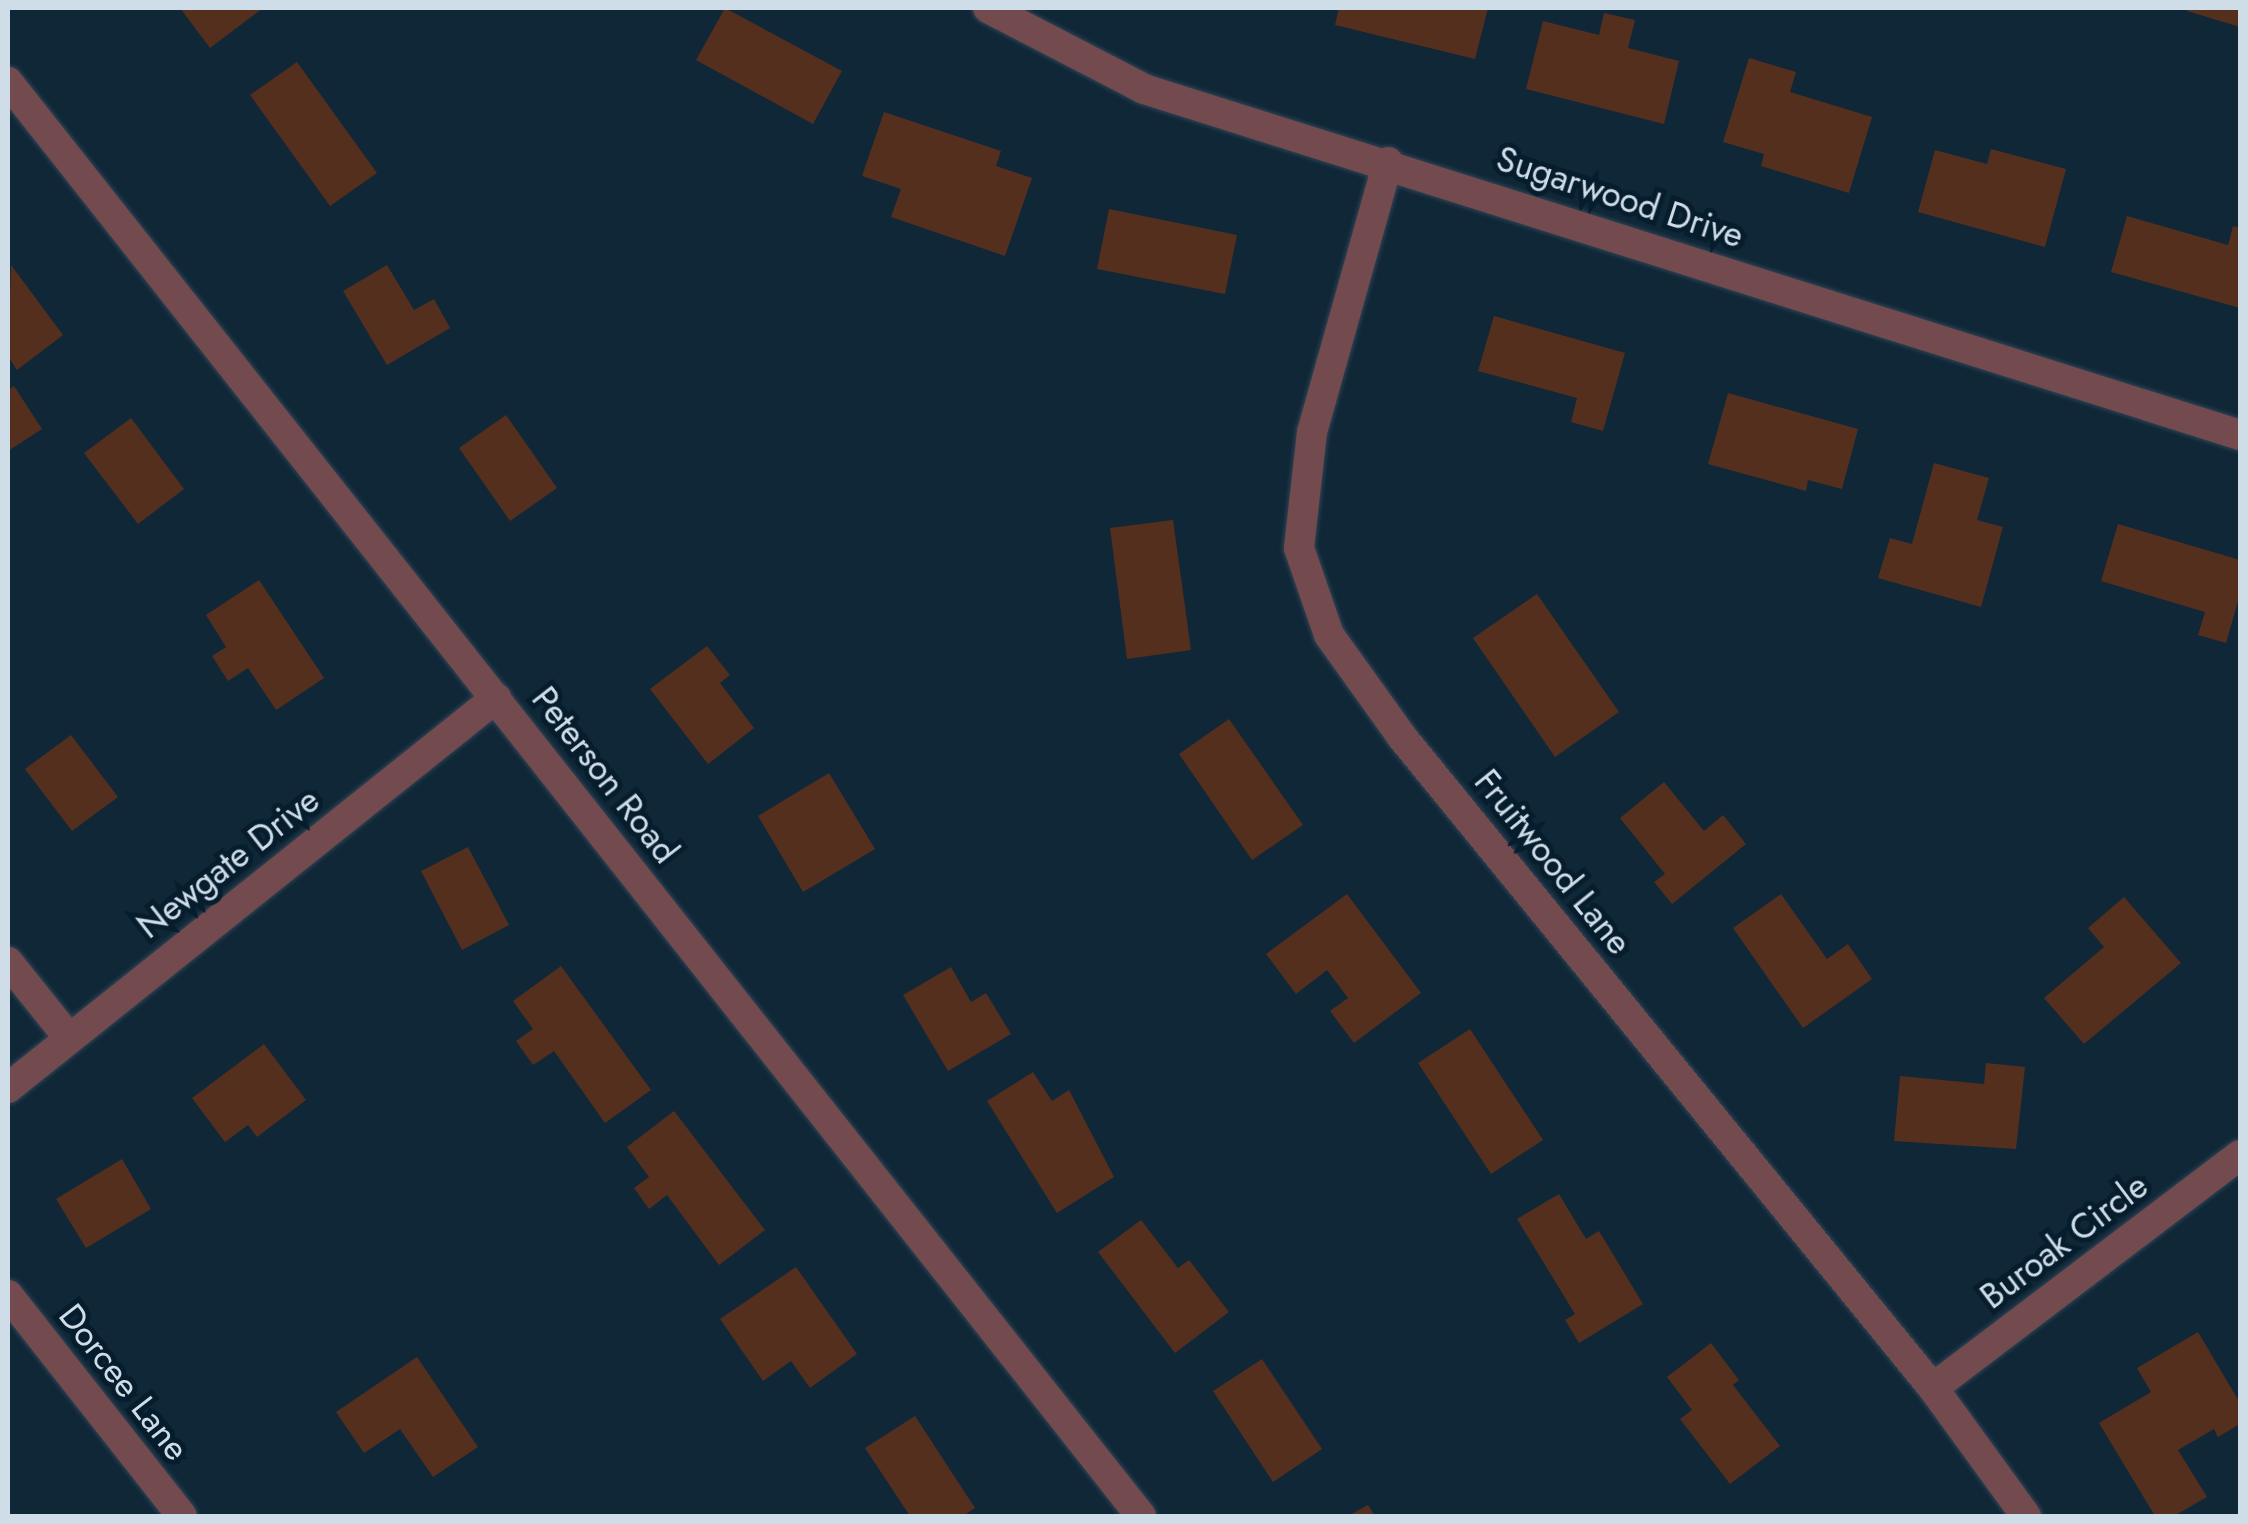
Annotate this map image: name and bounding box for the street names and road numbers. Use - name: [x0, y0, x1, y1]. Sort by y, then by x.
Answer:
- street label: Sugarwood Drive: [1491, 137, 1749, 257]
- street label: Peterson Road: [523, 678, 687, 872]
- street label: Fruitwood Lane: [1466, 761, 1640, 963]
- street label: Newgate Drive: [129, 779, 327, 947]
- street label: Buroak Circle: [1972, 1164, 2156, 1318]
- street label: Dorcee Lane: [50, 1296, 198, 1468]

